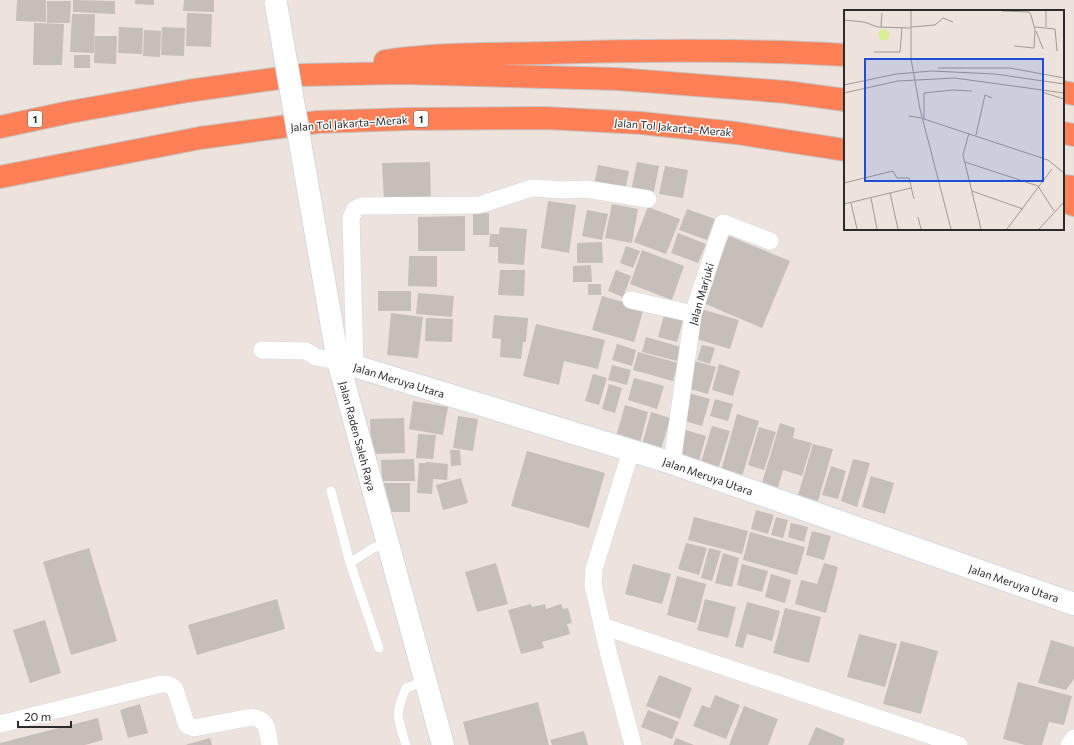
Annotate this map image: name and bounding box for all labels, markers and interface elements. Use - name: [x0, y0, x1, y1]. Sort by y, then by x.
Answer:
- inset map: [844, 10, 1064, 230]
- road number: 1: [28, 111, 42, 127]
- road number: 1: [414, 111, 428, 127]
- street label: Jalan Tol Jakarta–Merak: [290, 112, 408, 135]
- street label: Jalan Tol Jakarta–Merak: [614, 115, 732, 140]
- street label: Jalan Marjuki: [686, 261, 717, 327]
- street label: Jalan Meruya Utara: [352, 360, 446, 401]
- street label: Jalan Raden Saleh Raya: [336, 380, 379, 493]
- street label: Jalan Meruya Utara: [661, 454, 755, 498]
- street label: Jalan Meruya Utara: [967, 561, 1061, 605]
- scale bar: [18, 703, 71, 729]
- text: 20 m: [24, 709, 51, 723]

